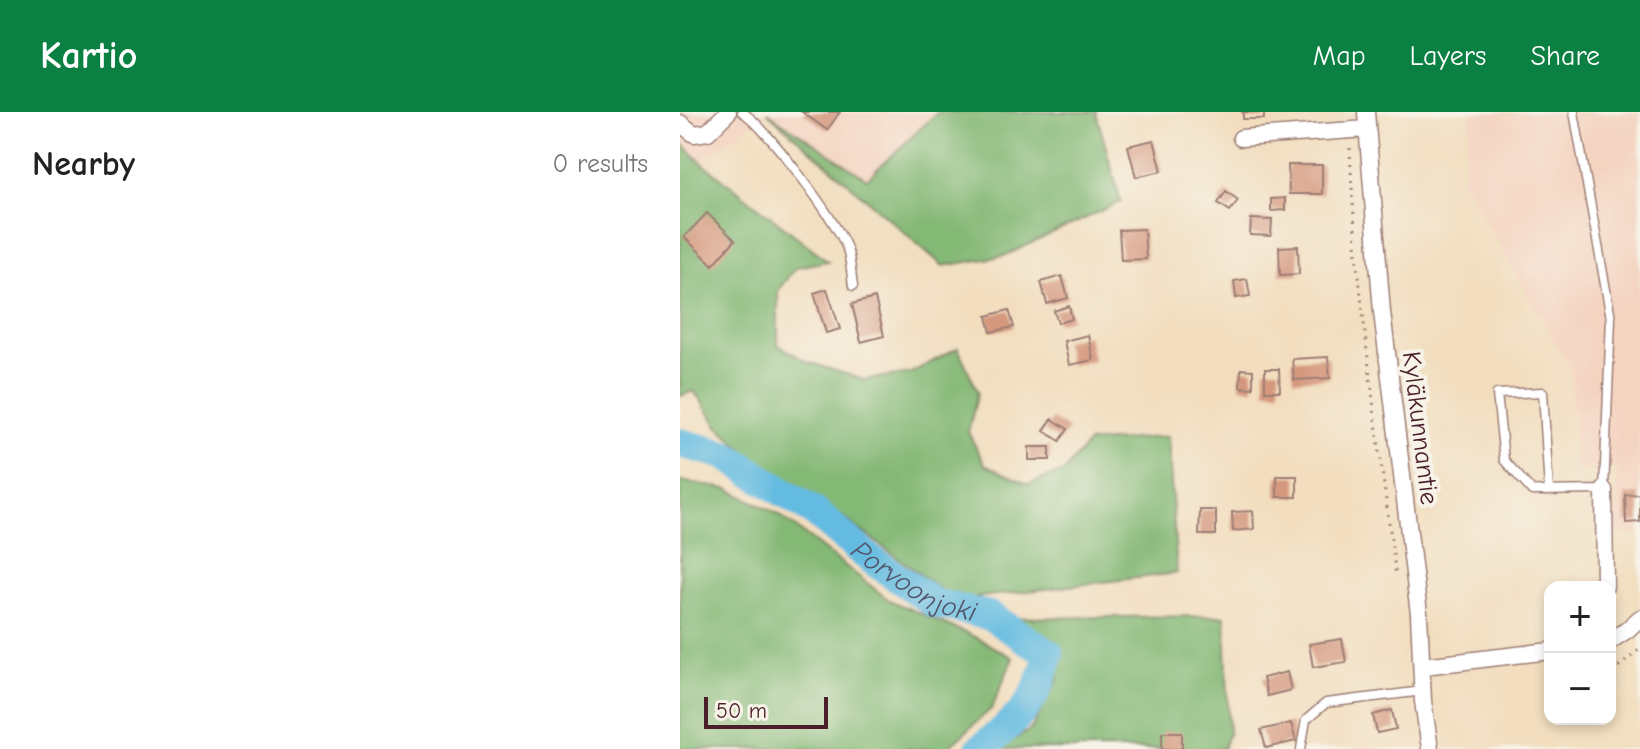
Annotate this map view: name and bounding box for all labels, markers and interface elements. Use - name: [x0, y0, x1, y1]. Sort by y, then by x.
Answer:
- text: Kartio: [40, 34, 137, 78]
- text: Map: [1313, 40, 1366, 72]
- text: Layers: [1410, 40, 1486, 72]
- text: Share: [1530, 40, 1600, 72]
- text: Nearby: [32, 144, 135, 184]
- text: 0 results: [553, 149, 648, 179]
- street label: Kyläkunnantie: [1396, 350, 1444, 506]
- water label: Porvoonjoki: [845, 534, 980, 629]
- map controls: [1544, 581, 1616, 725]
- button: +: [1544, 581, 1616, 653]
- button: −: [1544, 653, 1616, 725]
- scale bar: [704, 693, 828, 729]
- text: 50 m: [716, 698, 767, 724]

